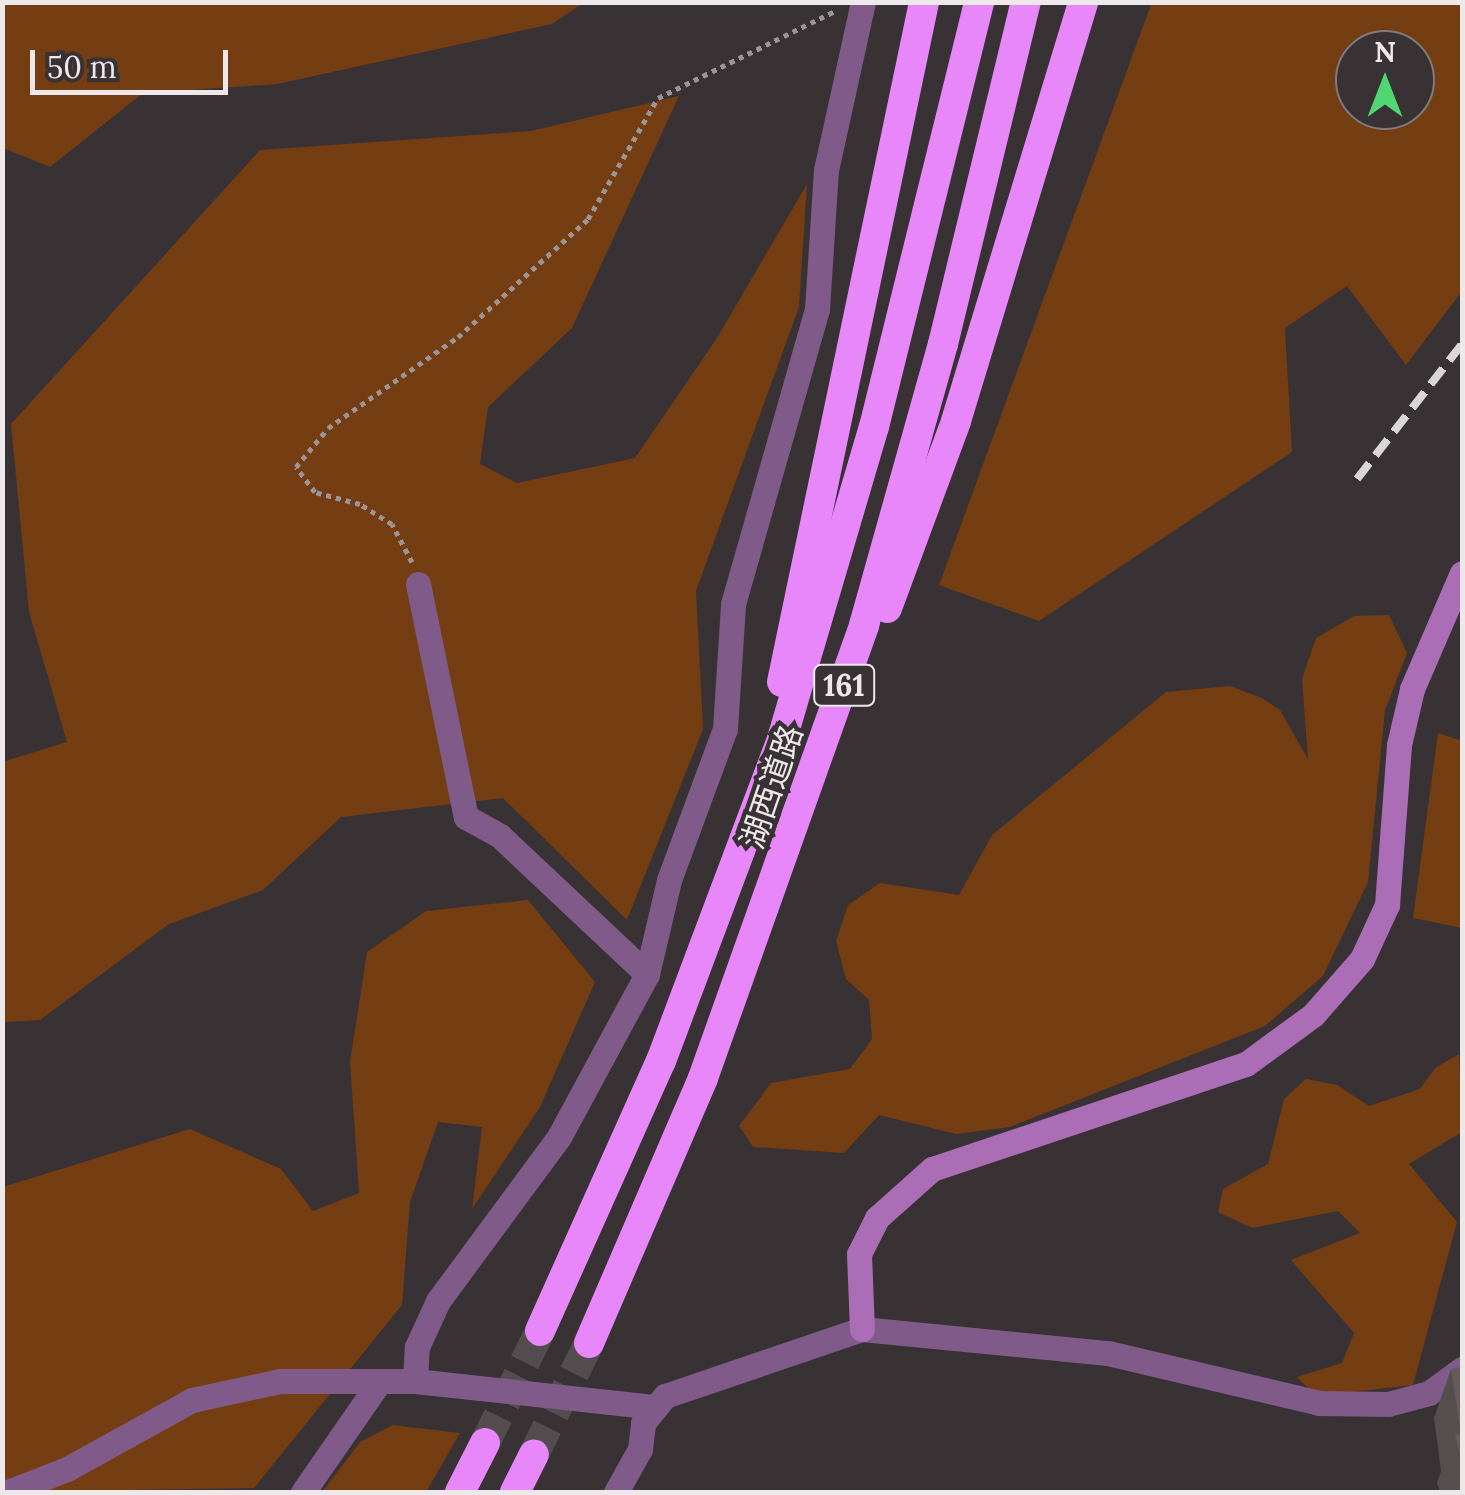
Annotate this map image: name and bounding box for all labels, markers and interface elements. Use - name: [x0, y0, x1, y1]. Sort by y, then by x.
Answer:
- scale bar: [35, 30, 232, 92]
- north arrow: [1335, 30, 1435, 130]
- text: N: [1374, 34, 1396, 70]
- text: 50 m: [47, 48, 117, 86]
- road number: 161: [812, 660, 876, 710]
- street label: 湖西道路: [733, 720, 811, 854]

